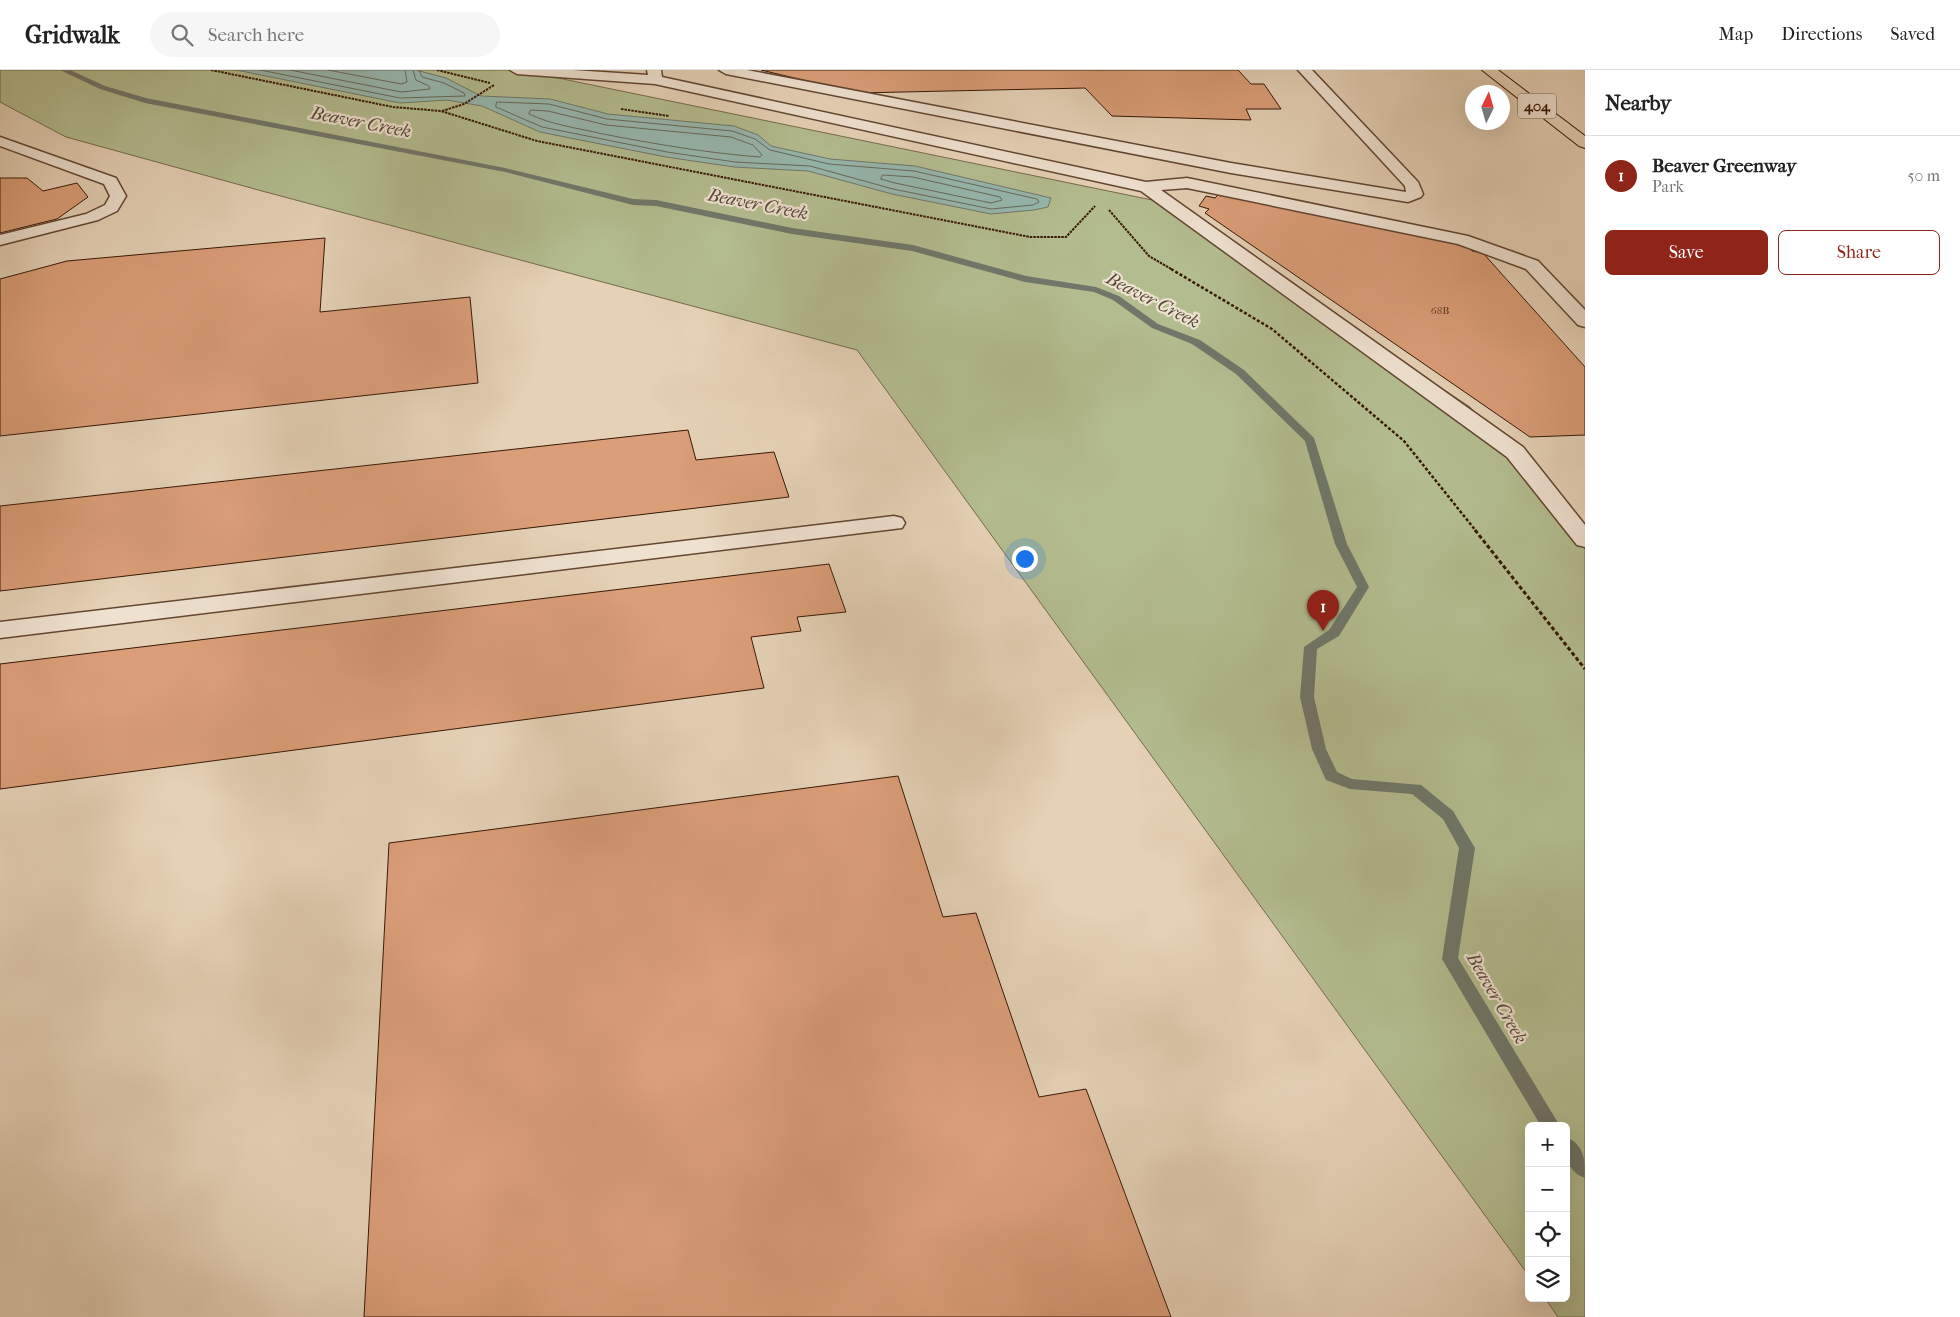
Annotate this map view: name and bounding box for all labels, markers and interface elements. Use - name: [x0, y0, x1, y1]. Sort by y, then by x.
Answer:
- search box: [150, 12, 500, 57]
- text: Gridwalk: [25, 21, 120, 49]
- icon: search: [168, 21, 196, 49]
- text: Search here: [208, 24, 304, 46]
- text: Map: [1719, 24, 1753, 45]
- text: Directions: [1781, 24, 1862, 45]
- text: Saved: [1890, 24, 1935, 45]
- north arrow: [1465, 85, 1510, 130]
- text: Nearby: [1605, 91, 1671, 115]
- road number: 404: [1518, 94, 1556, 118]
- water label: Beaver Creek: [308, 102, 413, 143]
- text: Beaver Greenway: [1652, 155, 1796, 177]
- text: 1: [1618, 166, 1624, 185]
- text: 50 m: [1908, 166, 1940, 185]
- text: Park: [1652, 177, 1684, 196]
- water label: Beaver Creek: [705, 184, 810, 225]
- button: Save: [1605, 230, 1768, 275]
- button: Share: [1778, 230, 1940, 275]
- water label: Beaver Creek: [1102, 268, 1203, 333]
- house number: 68B: [1431, 304, 1449, 317]
- your location: [1012, 546, 1038, 572]
- pin: 1: [1307, 590, 1339, 631]
- water label: Beaver Creek: [1462, 948, 1531, 1048]
- map controls: [1525, 1122, 1570, 1302]
- button: +: [1525, 1122, 1570, 1167]
- button: −: [1525, 1167, 1570, 1212]
- button: locate: [1525, 1212, 1570, 1257]
- button: layers: [1525, 1257, 1570, 1302]

